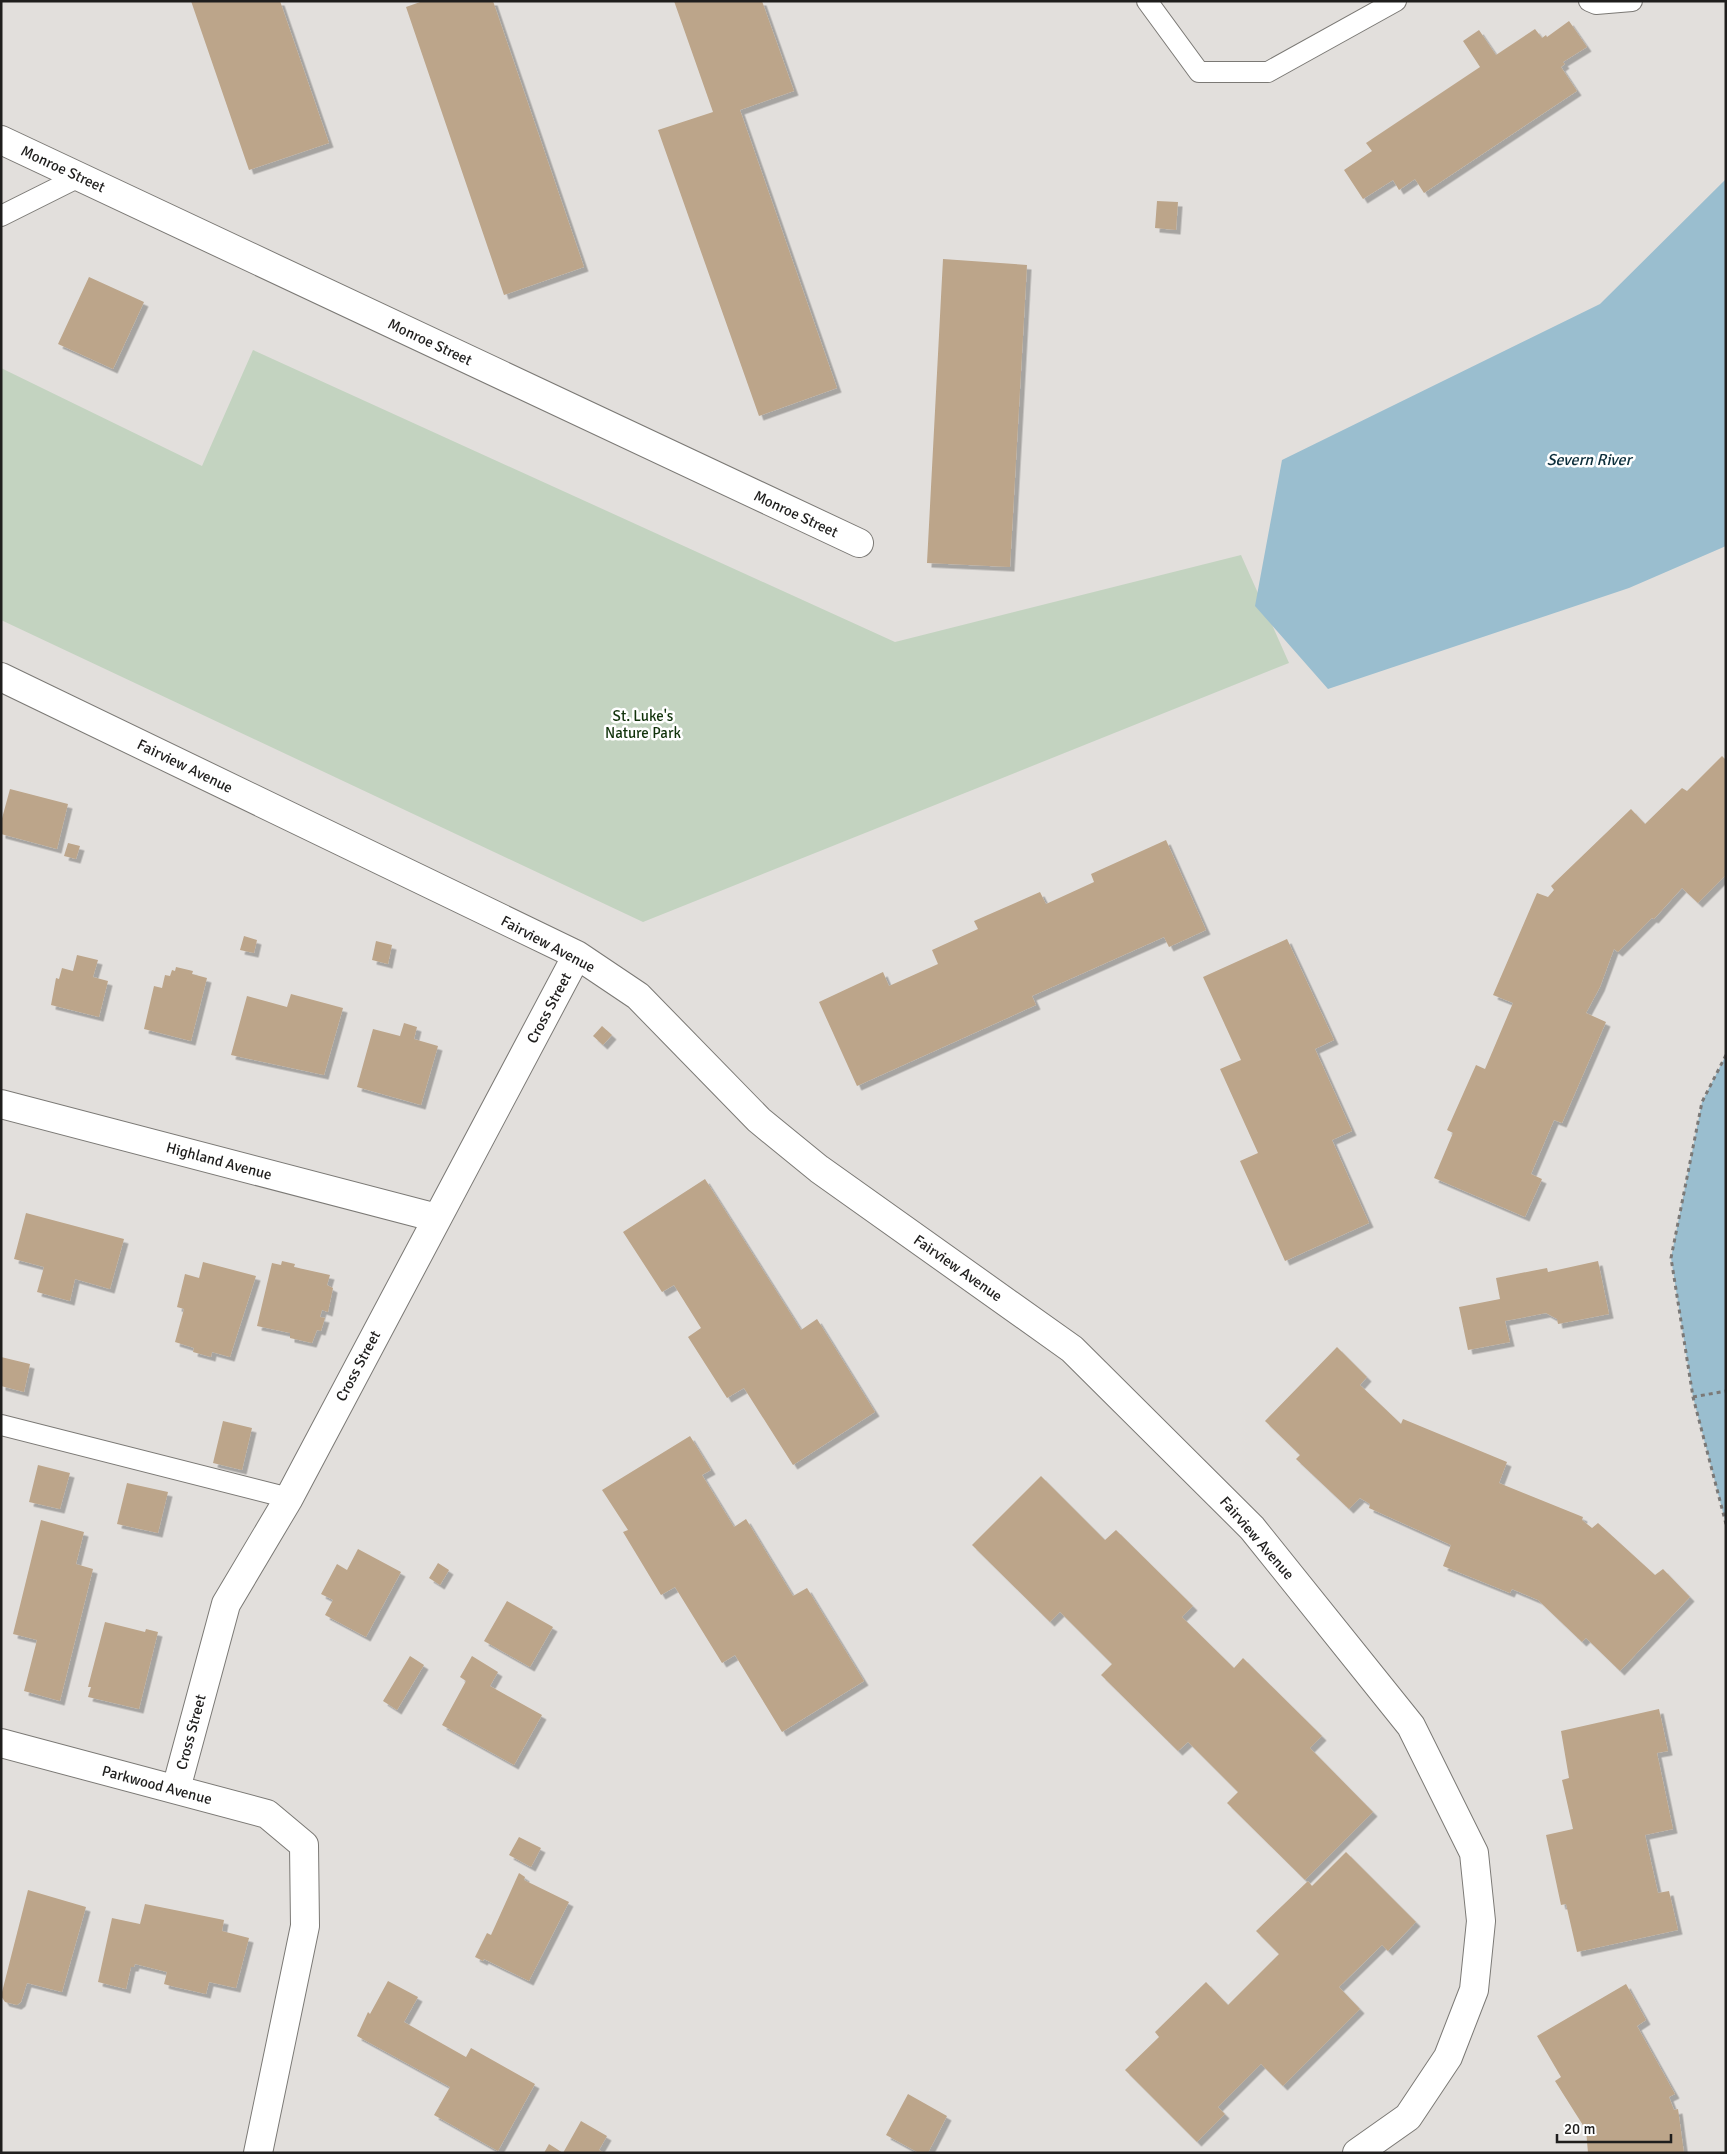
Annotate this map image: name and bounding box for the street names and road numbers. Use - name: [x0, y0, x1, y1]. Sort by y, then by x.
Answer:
- street label: Monroe Street: [18, 142, 108, 196]
- street label: Monroe Street: [385, 315, 475, 369]
- street label: Monroe Street: [751, 487, 841, 541]
- street label: Fairview Avenue: [134, 735, 236, 797]
- street label: Fairview Avenue: [498, 912, 598, 976]
- street label: Cross Street: [523, 970, 575, 1046]
- street label: Highland Avenue: [164, 1138, 274, 1184]
- street label: Fairview Avenue: [910, 1231, 1006, 1305]
- street label: Cross Street: [332, 1328, 384, 1404]
- street label: Fairview Avenue: [1216, 1493, 1298, 1583]
- street label: Cross Street: [172, 1692, 210, 1772]
- street label: Parkwood Avenue: [100, 1762, 214, 1808]

